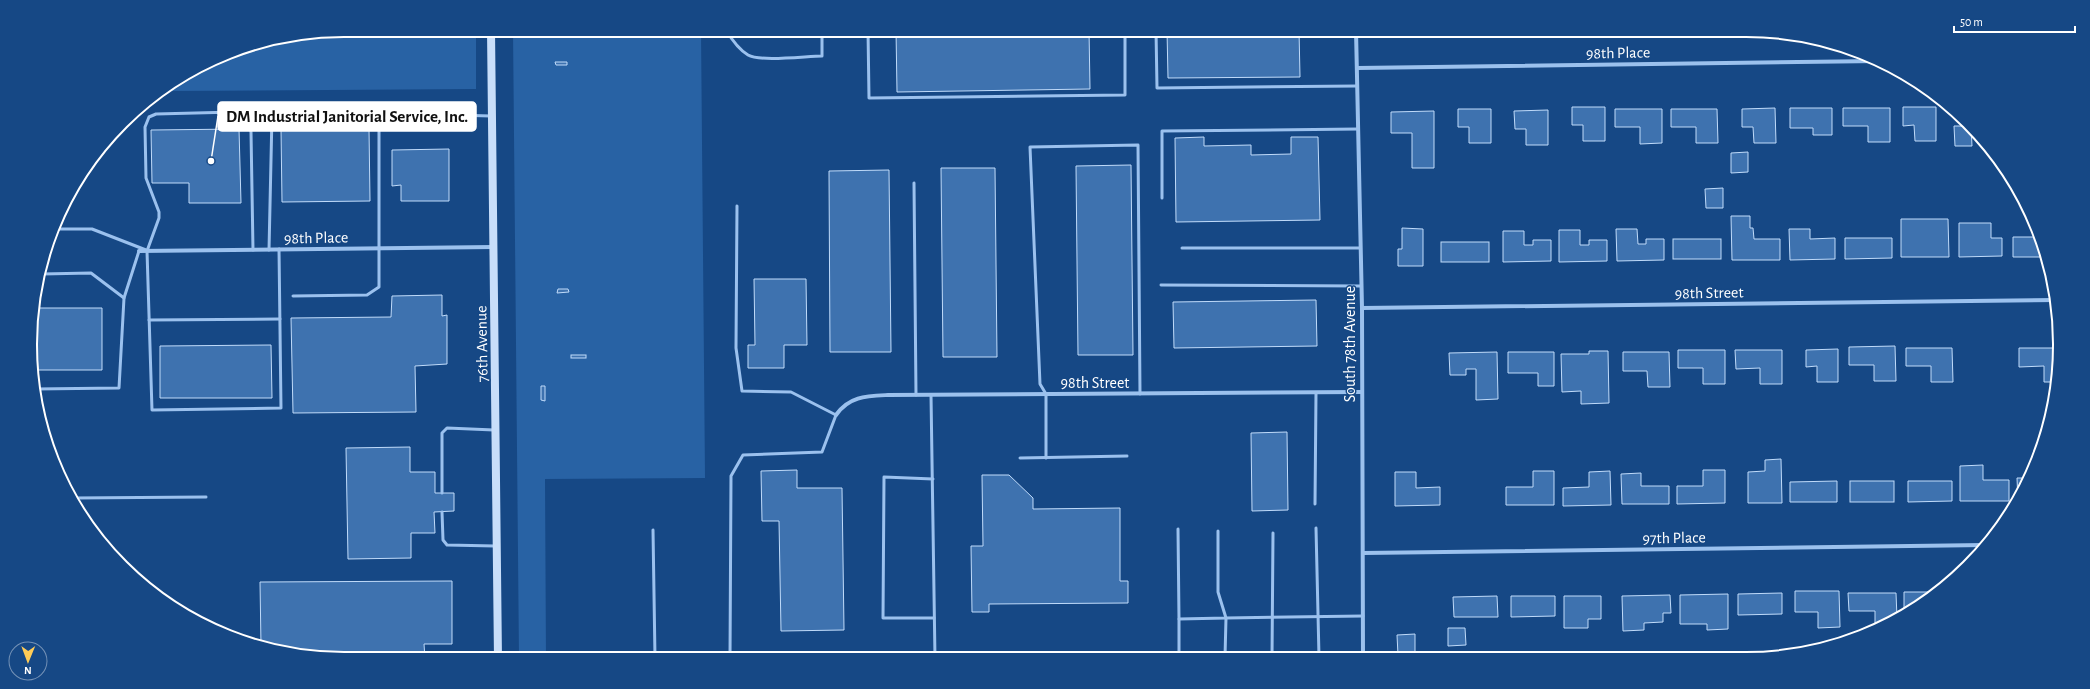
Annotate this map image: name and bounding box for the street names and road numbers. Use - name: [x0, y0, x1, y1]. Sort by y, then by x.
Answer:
- street label: 98th Place: [1586, 44, 1650, 62]
- street label: 98th Place: [284, 229, 348, 247]
- street label: 98th Street: [1674, 284, 1744, 302]
- street label: South 78th Avenue: [1342, 286, 1358, 402]
- street label: 76th Avenue: [473, 305, 491, 383]
- street label: 98th Street: [1061, 375, 1129, 391]
- street label: 97th Place: [1642, 529, 1706, 547]

